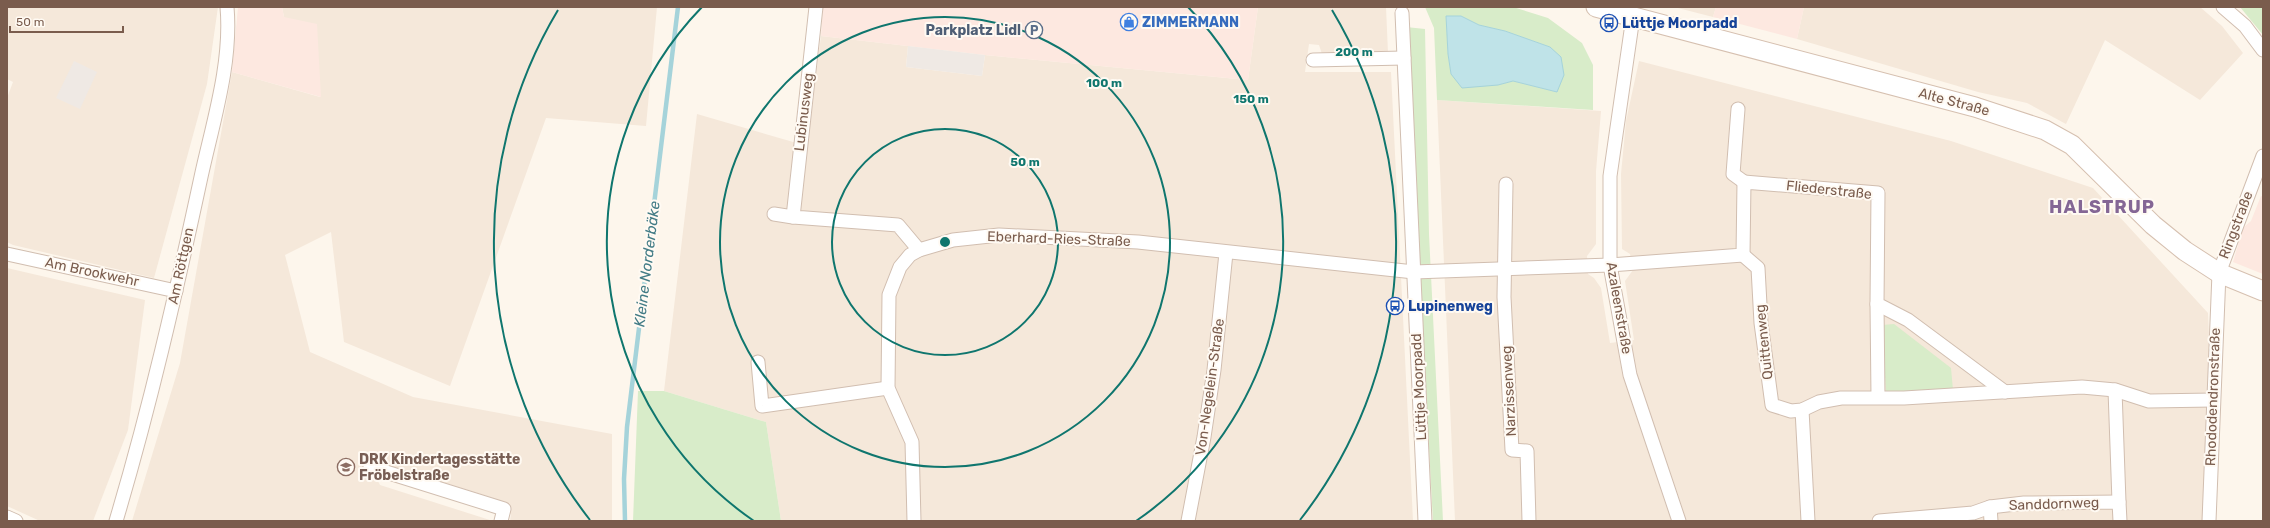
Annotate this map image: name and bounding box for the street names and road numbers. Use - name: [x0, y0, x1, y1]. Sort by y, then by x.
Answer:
- street label: Lubinusweg: [791, 72, 817, 152]
- street label: Alte Straße: [1917, 84, 1991, 120]
- street label: Fliederstraße: [1785, 177, 1873, 203]
- street label: Ringstraße: [2215, 189, 2257, 261]
- street label: Am Röttgen: [165, 226, 197, 306]
- street label: Eberhard-Ries-Straße: [987, 228, 1131, 250]
- street label: Am Brookwehr: [43, 254, 141, 290]
- street label: Azaleenstraße: [1603, 261, 1636, 356]
- street label: Quittenweg: [1752, 303, 1776, 381]
- street label: Von-Negelein-Straße: [1192, 317, 1228, 457]
- street label: Rhododendronstraße: [2202, 327, 2224, 466]
- street label: Lüttje Moorpadd: [1408, 333, 1430, 441]
- street label: Narzissenweg: [1498, 345, 1520, 437]
- street label: Sanddornweg: [2008, 494, 2100, 514]

